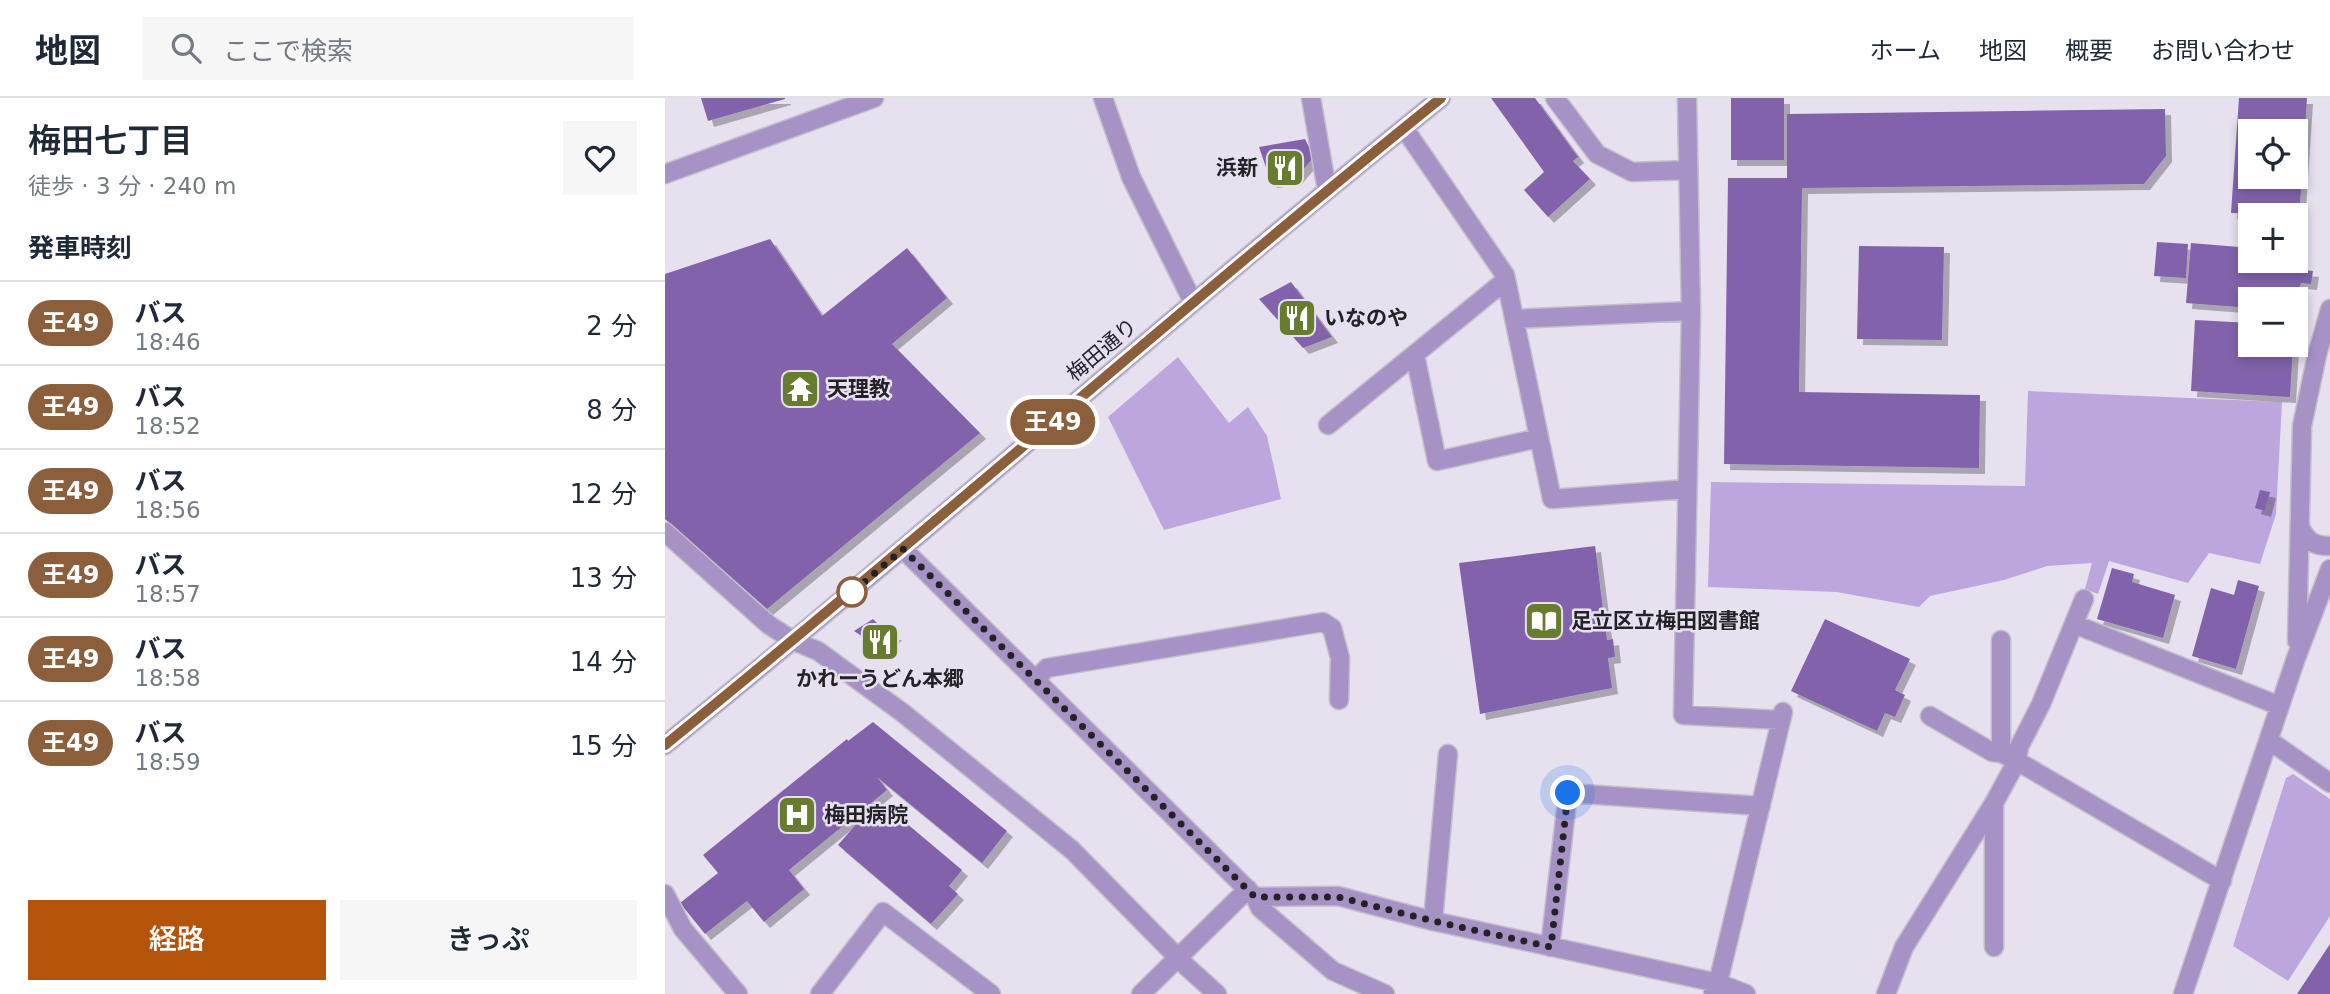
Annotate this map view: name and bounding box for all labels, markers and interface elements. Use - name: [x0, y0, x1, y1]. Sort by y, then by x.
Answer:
- search box: [143, 17, 633, 80]
- icon: search: [167, 29, 205, 67]
- text: 地図: [35, 31, 101, 70]
- text: ここで検索: [223, 36, 353, 66]
- text: ホーム: [1870, 37, 1941, 65]
- text: 地図: [1979, 37, 2027, 65]
- text: 概要: [2065, 37, 2113, 65]
- text: お問い合わせ: [2151, 37, 2295, 65]
- map controls: [2238, 119, 2308, 357]
- button: locate: [2238, 119, 2308, 189]
- text: 梅田七丁目: [28, 121, 193, 160]
- button: heart: [563, 121, 637, 195]
- restaurant icon: 浜新: [1264, 147, 1306, 189]
- place label: 浜新: [1216, 156, 1258, 180]
- text: 徒歩 · 3 分 · 240 m: [28, 173, 236, 199]
- button: +: [2238, 203, 2308, 273]
- text: 発車時刻: [28, 233, 132, 263]
- button: −: [2238, 287, 2308, 357]
- restaurant icon: いなのや: [1276, 297, 1318, 339]
- text: バス: [134, 298, 186, 328]
- place label: いなのや: [1324, 306, 1408, 330]
- text: 王49: [42, 309, 99, 337]
- text: 2 分: [586, 311, 637, 341]
- street label: 梅田通り: [1062, 314, 1142, 386]
- text: 18:46: [134, 329, 201, 355]
- temple icon: 天理教: [779, 368, 821, 410]
- place label: 天理教: [827, 377, 890, 401]
- text: バス: [134, 382, 186, 412]
- text: 王49: [42, 393, 99, 421]
- text: 8 分: [586, 395, 637, 425]
- line badge: 王49: [1013, 399, 1093, 445]
- text: 王49: [1024, 408, 1082, 436]
- text: 18:52: [134, 413, 201, 439]
- text: バス: [134, 466, 186, 496]
- text: 王49: [42, 477, 99, 505]
- text: 12 分: [570, 479, 637, 509]
- text: 18:56: [134, 497, 201, 523]
- text: バス: [134, 550, 186, 580]
- text: 王49: [42, 561, 99, 589]
- text: 13 分: [570, 563, 637, 593]
- unlabelled marker: [837, 577, 867, 607]
- text: 18:57: [134, 581, 201, 607]
- library icon: 足立区立梅田図書館: [1523, 600, 1565, 642]
- place label: 足立区立梅田図書館: [1571, 609, 1760, 633]
- restaurant icon: かれーうどん本郷: [859, 621, 901, 663]
- text: バス: [134, 634, 186, 664]
- text: 王49: [42, 645, 99, 673]
- text: 14 分: [570, 647, 637, 677]
- text: 18:58: [134, 665, 201, 691]
- place label: かれーうどん本郷: [796, 667, 964, 691]
- text: バス: [134, 718, 186, 748]
- text: 王49: [42, 729, 99, 757]
- text: 15 分: [570, 731, 637, 761]
- text: 18:59: [134, 749, 201, 775]
- your location: [1550, 775, 1585, 810]
- hospital icon: 梅田病院: [776, 794, 818, 836]
- place label: 梅田病院: [824, 803, 908, 827]
- button: 経路: [28, 900, 326, 980]
- button: きっぷ: [340, 900, 637, 980]

